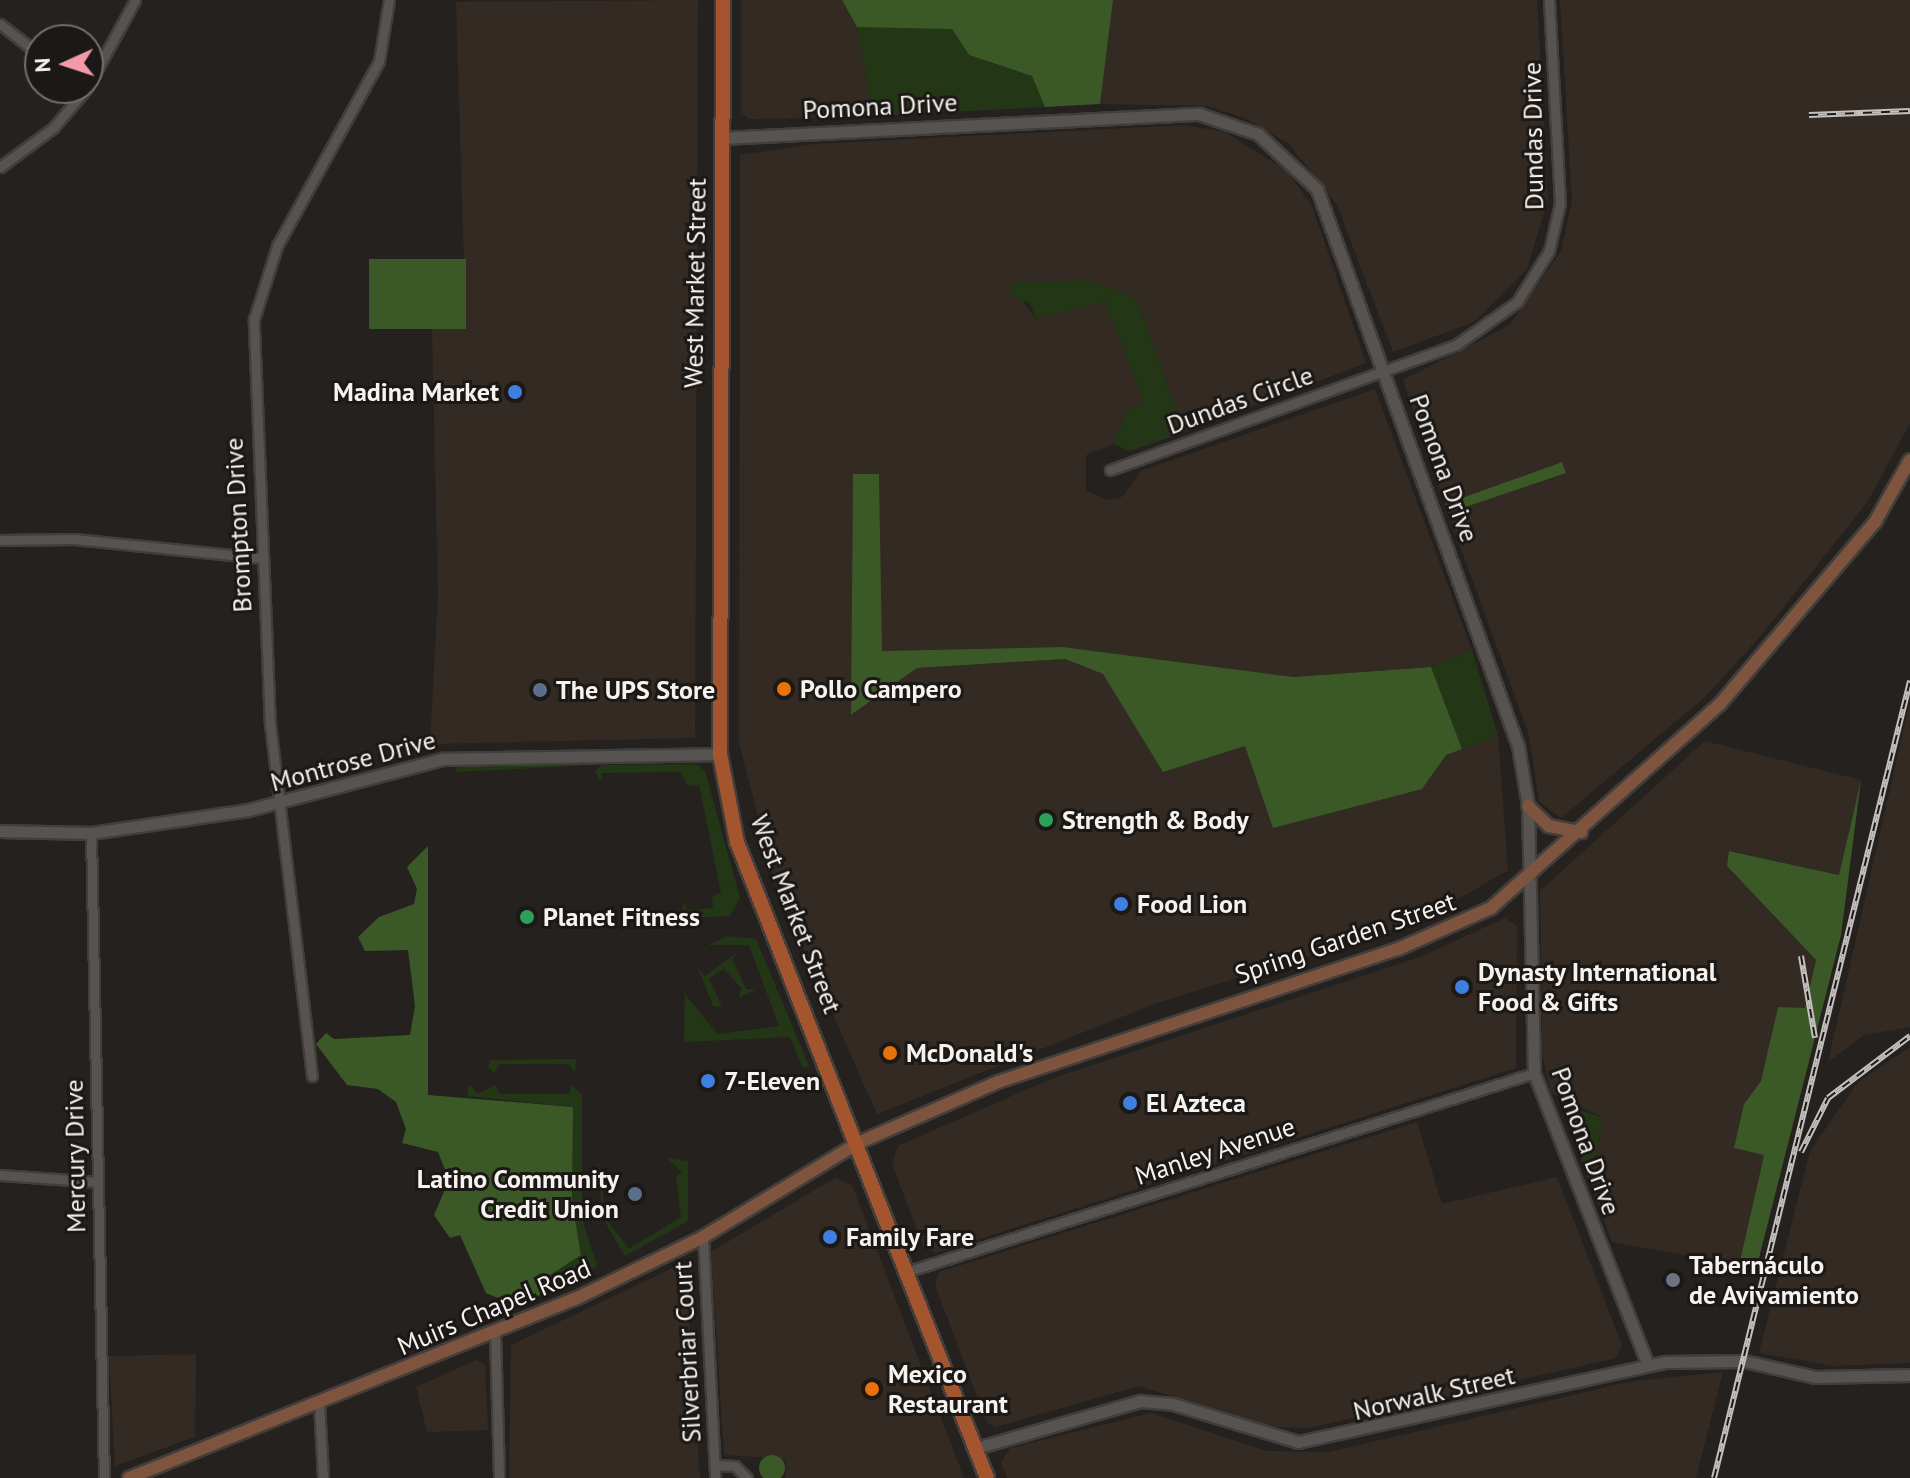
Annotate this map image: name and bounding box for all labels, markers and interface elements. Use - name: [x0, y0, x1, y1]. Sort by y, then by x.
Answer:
- north arrow: [24, 24, 104, 104]
- text: N: [28, 57, 56, 73]
- street label: Dundas Drive: [1516, 62, 1550, 210]
- street label: Pomona Drive: [802, 86, 958, 126]
- street label: West Market Street: [678, 178, 712, 388]
- street label: Dundas Circle: [1163, 359, 1317, 441]
- place label: Madina Market: [333, 376, 499, 408]
- marker: Madina Market: [506, 383, 524, 401]
- street label: Pomona Drive: [1403, 390, 1485, 546]
- street label: Brompton Drive: [218, 437, 258, 613]
- place label: Pollo Campero: [800, 673, 962, 705]
- place label: The UPS Store: [556, 674, 715, 706]
- marker: Pollo Campero: [775, 680, 793, 698]
- marker: The UPS Store: [531, 681, 549, 699]
- street label: Montrose Drive: [267, 724, 439, 798]
- place label: Strength & Body: [1062, 804, 1249, 836]
- street label: West Market Street: [744, 810, 848, 1018]
- marker: Strength & Body: [1037, 811, 1055, 829]
- street label: Spring Garden Street: [1231, 886, 1459, 990]
- place label: Food Lion: [1137, 888, 1247, 920]
- marker: Food Lion: [1112, 895, 1130, 913]
- place label: Planet Fitness: [543, 901, 700, 933]
- marker: Planet Fitness: [518, 908, 536, 926]
- place label: Dynasty International Food & Gifts: [1478, 956, 1717, 1018]
- marker: Dynasty International Food & Gifts: [1453, 978, 1471, 996]
- place label: McDonald's: [906, 1037, 1033, 1069]
- marker: McDonald's: [881, 1044, 899, 1062]
- street label: Pomona Drive: [1545, 1063, 1627, 1219]
- place label: 7-Eleven: [724, 1065, 820, 1097]
- marker: 7-Eleven: [699, 1072, 717, 1090]
- street label: Mercury Drive: [58, 1078, 92, 1234]
- place label: El Azteca: [1146, 1087, 1247, 1119]
- marker: El Azteca: [1121, 1094, 1139, 1112]
- street label: Manley Avenue: [1130, 1110, 1300, 1192]
- place label: Latino Community Credit Union: [416, 1163, 619, 1224]
- marker: Latino Community Credit Union: [626, 1185, 644, 1203]
- place label: Family Fare: [846, 1221, 975, 1253]
- marker: Family Fare: [821, 1228, 839, 1246]
- place label: Tabernáculo de Avivamiento: [1689, 1249, 1860, 1310]
- street label: Muirs Chapel Road: [393, 1252, 595, 1362]
- street label: Silverbriar Court: [667, 1261, 707, 1443]
- marker: Tabernáculo de Avivamiento: [1664, 1271, 1682, 1289]
- place label: Mexico Restaurant: [888, 1358, 1008, 1420]
- street label: Norwalk Street: [1350, 1359, 1518, 1427]
- marker: Mexico Restaurant: [863, 1380, 881, 1398]

